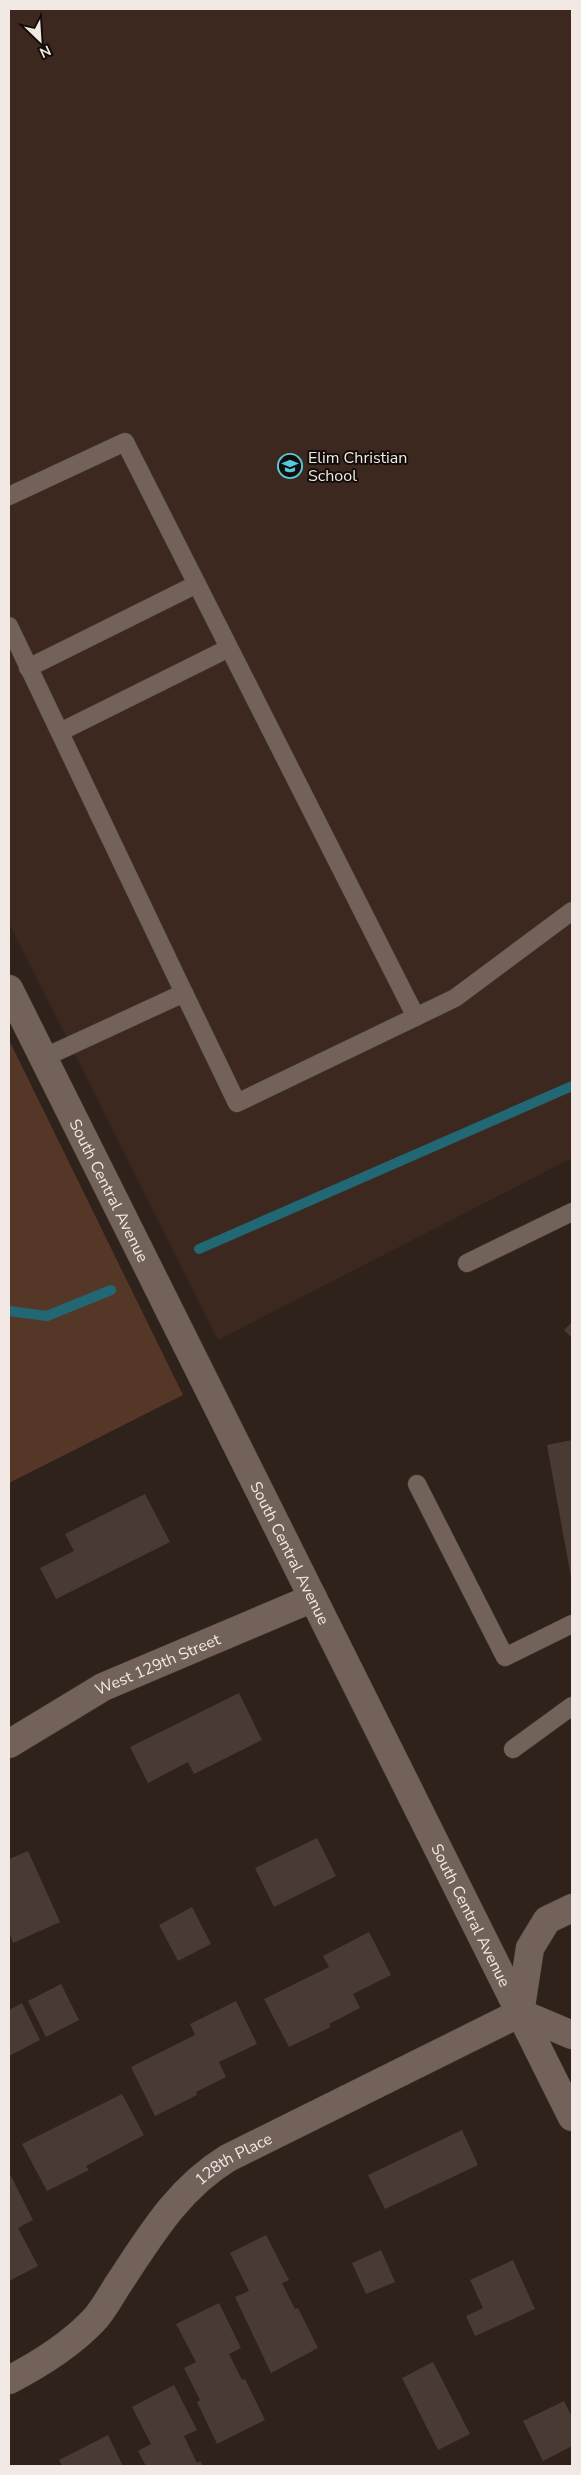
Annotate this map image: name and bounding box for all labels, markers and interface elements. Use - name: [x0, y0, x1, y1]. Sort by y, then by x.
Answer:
- north arrow: [15, 15, 65, 65]
- text: N: [37, 41, 54, 62]
- place label: Elim Christian School: [308, 447, 407, 487]
- school or university icon: Elim Christian School: [277, 453, 303, 479]
- street label: South Central Avenue: [64, 1115, 154, 1266]
- street label: South Central Avenue: [244, 1478, 334, 1629]
- street label: West 129th Street: [92, 1628, 224, 1701]
- street label: South Central Avenue: [425, 1840, 515, 1991]
- street label: 128th Place: [190, 2128, 276, 2190]

